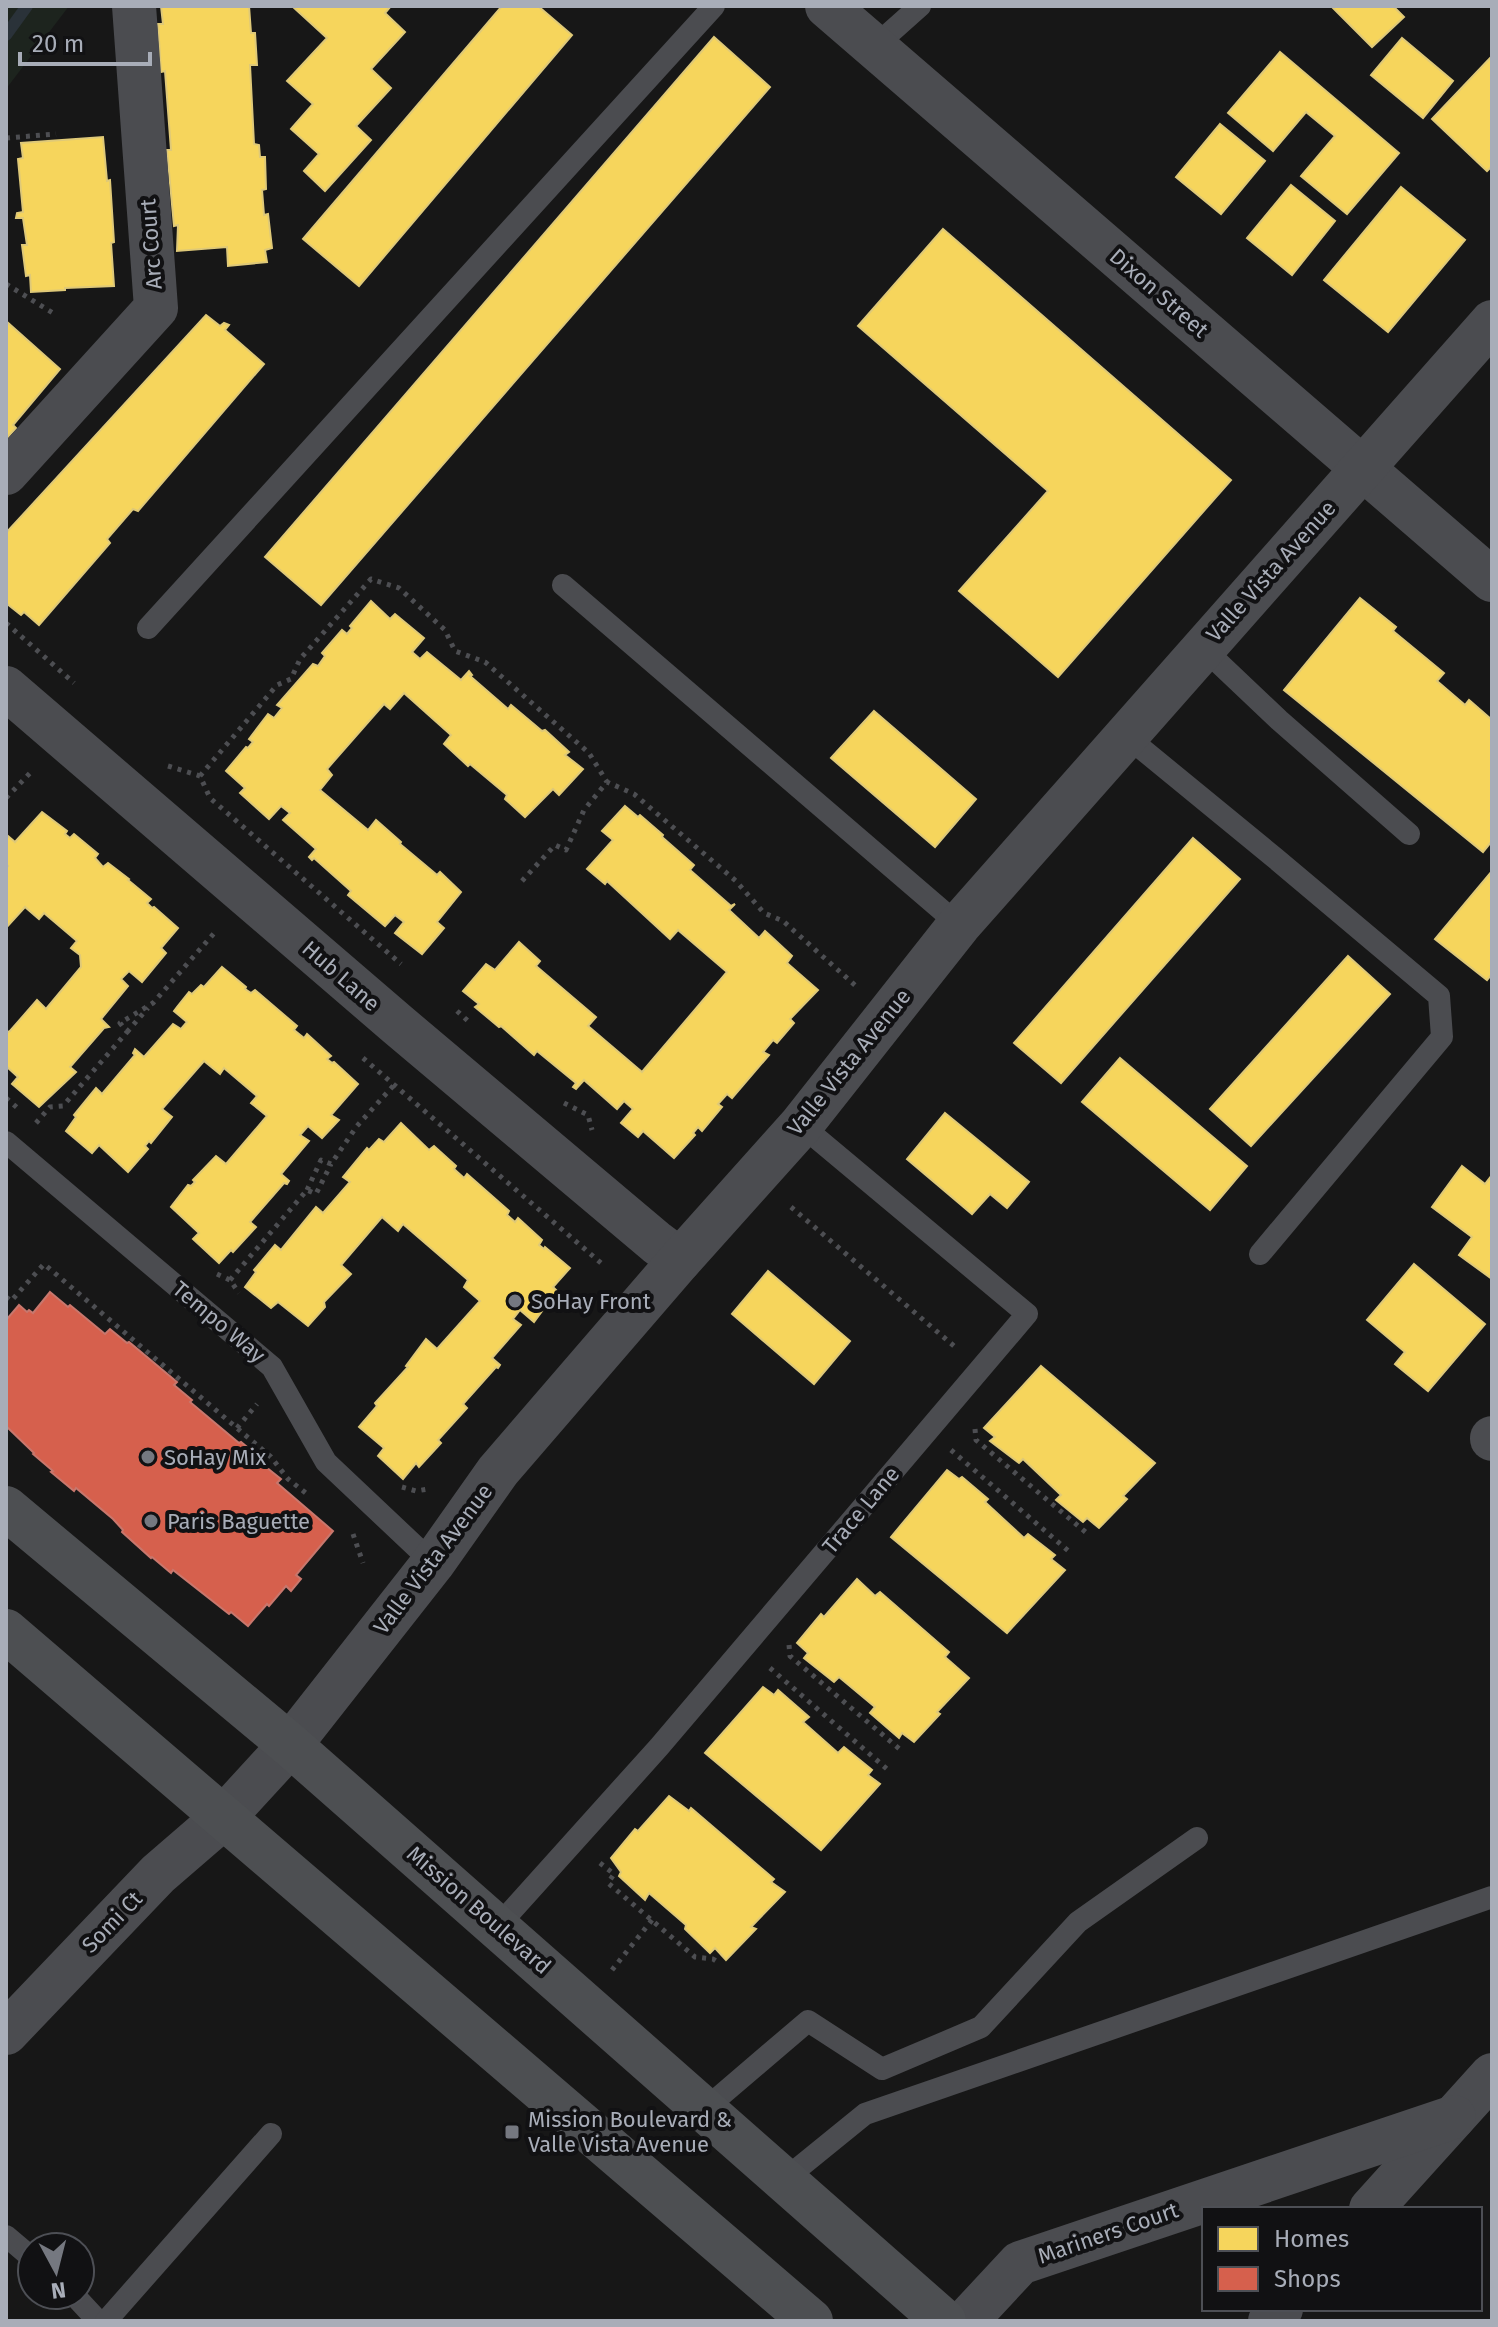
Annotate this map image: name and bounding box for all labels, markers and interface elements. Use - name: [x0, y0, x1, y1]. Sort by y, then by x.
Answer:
- scale bar: [20, 16, 150, 66]
- text: 20 m: [32, 30, 84, 58]
- street label: Arc Court: [134, 198, 168, 290]
- street label: Dixon Street: [1104, 243, 1214, 343]
- street label: Valle Vista Avenue: [1200, 495, 1342, 647]
- street label: Hub Lane: [297, 935, 385, 1017]
- street label: Valle Vista Avenue: [782, 983, 916, 1141]
- street label: Tempo Way: [167, 1275, 271, 1369]
- place label: SoHay Front: [531, 1288, 651, 1315]
- marker: SoHay Front: [506, 1292, 524, 1310]
- place label: SoHay Mix: [164, 1444, 266, 1471]
- marker: SoHay Mix: [139, 1448, 157, 1466]
- street label: Trace Lane: [817, 1461, 905, 1559]
- street label: Valle Vista Avenue: [368, 1479, 498, 1639]
- place label: Paris Baguette: [167, 1508, 310, 1535]
- marker: Paris Baguette: [142, 1512, 160, 1530]
- street label: Mission Boulevard: [401, 1840, 557, 1980]
- street label: Somi Ct: [76, 1885, 148, 1958]
- place label: Mission Boulevard & Valle Vista Avenue: [528, 2106, 732, 2158]
- marker: Mission Boulevard & Valle Vista Avenue: [503, 2123, 521, 2141]
- street label: Mariners Court: [1034, 2196, 1182, 2270]
- legend: [1202, 2207, 1482, 2311]
- text: Homes: [1274, 2225, 1349, 2253]
- north arrow: [16, 2231, 96, 2311]
- text: Shops: [1274, 2265, 1341, 2293]
- text: N: [49, 2276, 67, 2305]

